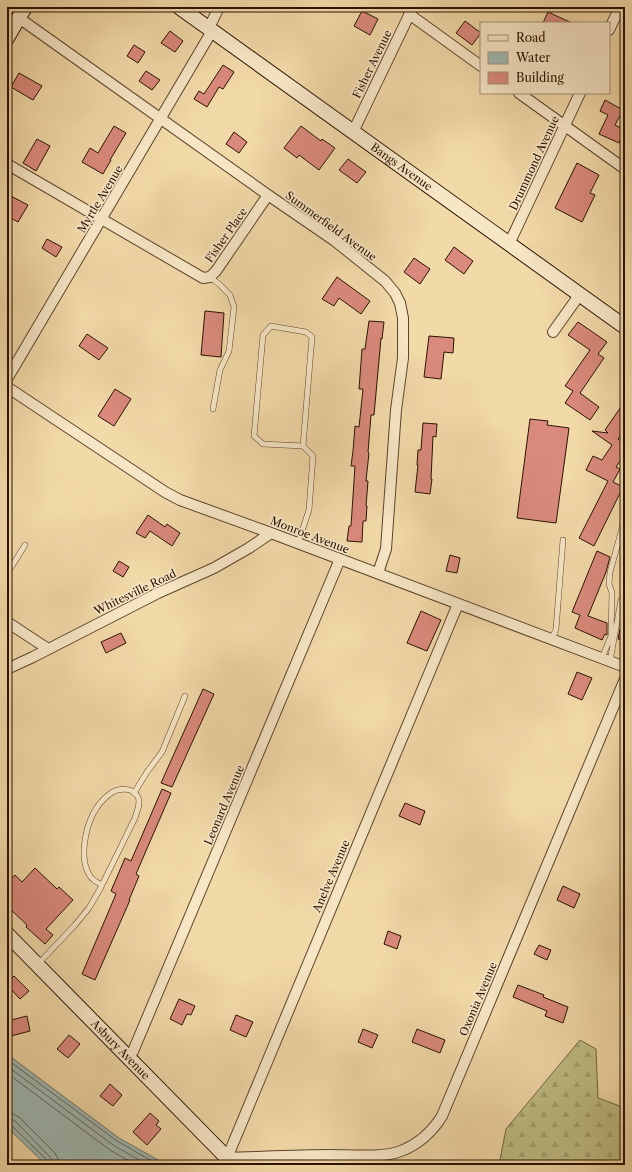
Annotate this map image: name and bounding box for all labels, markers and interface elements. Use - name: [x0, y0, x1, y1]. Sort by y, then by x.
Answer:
- legend: [480, 22, 610, 94]
- street label: Fisher Avenue: [349, 28, 395, 100]
- text: Road: [516, 30, 546, 45]
- text: Water: [515, 50, 550, 65]
- text: Building: [516, 70, 564, 85]
- street label: Drummond Avenue: [506, 113, 562, 213]
- street label: Bangs Avenue: [368, 140, 435, 194]
- street label: Myrtle Avenue: [74, 163, 126, 235]
- street label: Summerfield Avenue: [283, 188, 379, 264]
- street label: Fisher Place: [202, 205, 250, 265]
- street label: Monroe Avenue: [269, 514, 351, 556]
- street label: Whitesville Road: [91, 566, 179, 618]
- street label: Leonard Avenue: [201, 763, 247, 847]
- street label: Anelve Avenue: [309, 837, 353, 915]
- street label: Oxonia Avenue: [456, 960, 500, 1038]
- street label: Asbury Avenue: [87, 1016, 153, 1082]

